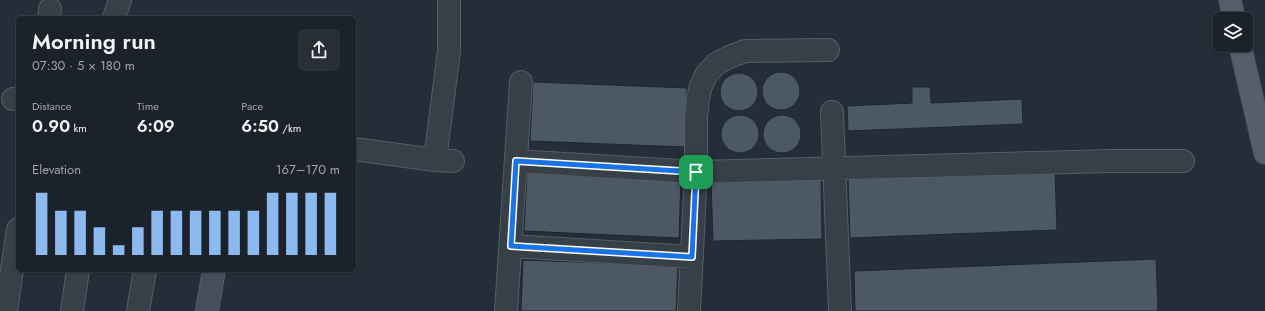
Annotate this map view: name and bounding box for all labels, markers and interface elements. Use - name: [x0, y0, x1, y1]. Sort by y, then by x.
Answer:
- map controls: [1213, 12, 1253, 52]
- button: layers: [1213, 12, 1253, 52]
- text: Morning run: [32, 25, 156, 57]
- button: share: [298, 29, 340, 71]
- text: 07:30 · 5 × 180 m: [32, 56, 135, 75]
- text: Distance: [32, 98, 71, 114]
- text: Time: [137, 98, 159, 114]
- text: Pace: [241, 98, 263, 114]
- text: 0.90: [32, 114, 70, 138]
- text: 6:09: [137, 114, 175, 138]
- text: 6:50: [241, 114, 279, 138]
- text: km: [70, 120, 87, 136]
- text: /km: [279, 120, 301, 136]
- pin: [679, 155, 713, 189]
- text: Elevation: [32, 160, 81, 179]
- text: 167–170 m: [276, 160, 340, 179]
- icon: arrive: [685, 161, 707, 183]

